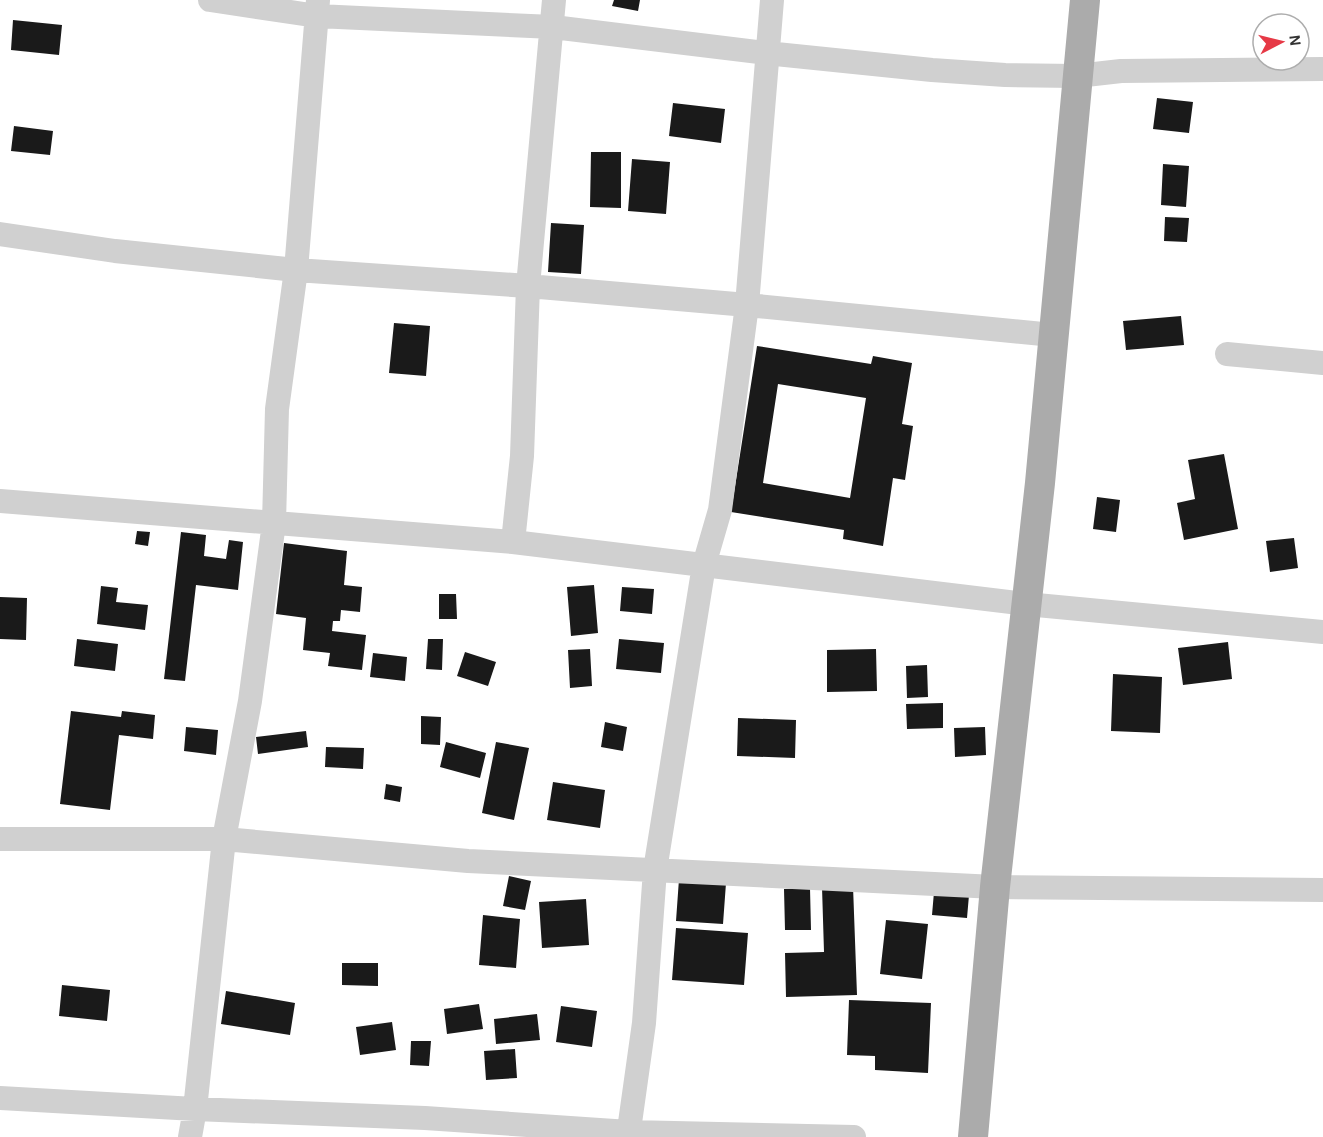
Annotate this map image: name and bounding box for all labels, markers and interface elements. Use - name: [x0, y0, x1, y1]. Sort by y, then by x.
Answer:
- north arrow: [1251, 12, 1311, 72]
- text: N: [1286, 34, 1304, 47]

